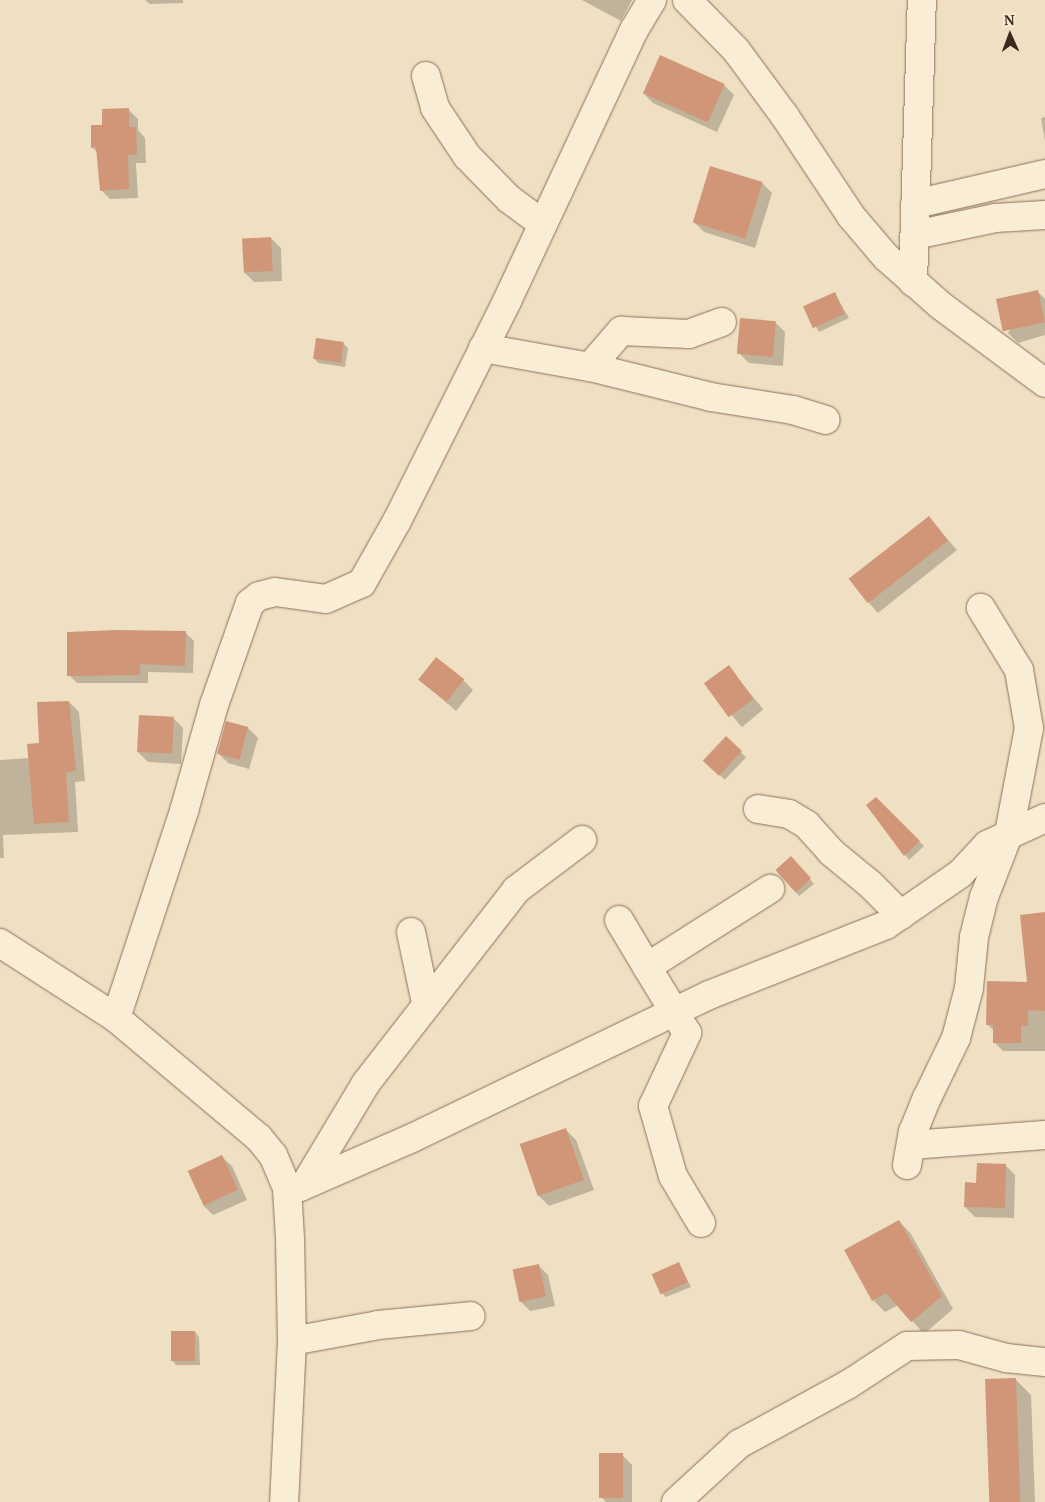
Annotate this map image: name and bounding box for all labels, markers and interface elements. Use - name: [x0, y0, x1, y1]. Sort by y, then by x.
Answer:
- north arrow: [985, 10, 1035, 60]
- text: N: [1004, 10, 1015, 29]

